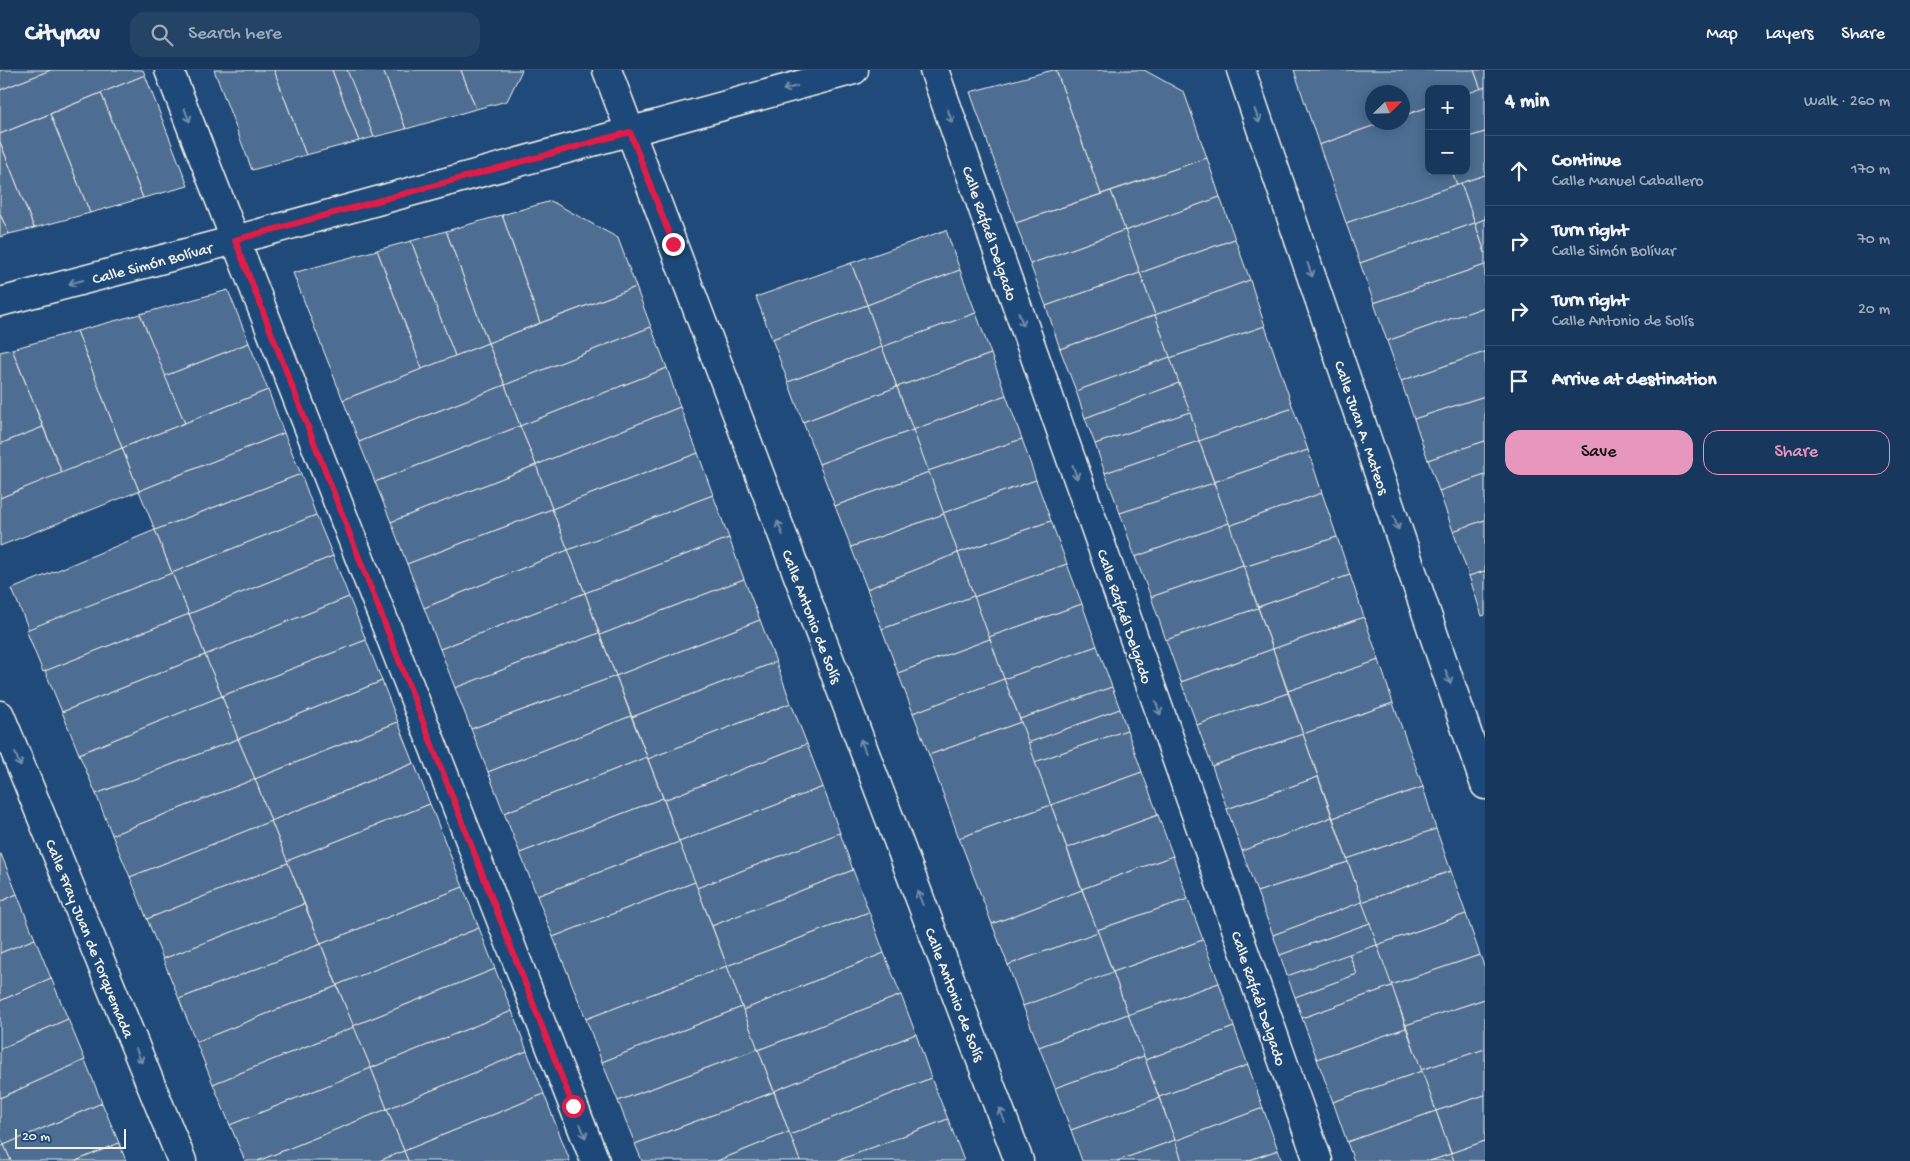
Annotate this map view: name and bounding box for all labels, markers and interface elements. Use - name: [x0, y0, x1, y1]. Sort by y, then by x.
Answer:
- search box: [130, 12, 480, 57]
- text: Citynav: [25, 20, 100, 49]
- icon: search: [148, 21, 176, 49]
- text: Search here: [188, 23, 282, 46]
- text: Map: [1706, 24, 1738, 45]
- text: Layers: [1766, 24, 1813, 45]
- text: Share: [1841, 24, 1885, 45]
- one-way arrow: [782, 83, 798, 93]
- north arrow: [1365, 85, 1410, 130]
- map controls: [1425, 85, 1470, 175]
- button: +: [1425, 85, 1470, 130]
- text: 4 min: [1505, 90, 1549, 115]
- text: Walk · 260 m: [1804, 93, 1890, 112]
- one-way arrow: [183, 108, 192, 123]
- one-way arrow: [946, 108, 955, 123]
- one-way arrow: [1253, 108, 1262, 123]
- button: −: [1425, 130, 1470, 175]
- text: Continue: [1552, 150, 1621, 173]
- icon: ahead: [1505, 157, 1533, 185]
- text: 170 m: [1851, 161, 1890, 180]
- street label: Calle Rafaél Delgado: [956, 164, 1020, 304]
- text: Calle Manuel Caballero: [1552, 173, 1703, 192]
- text: Turn right: [1552, 220, 1628, 243]
- icon: right: [1505, 227, 1533, 255]
- text: 70 m: [1857, 231, 1890, 250]
- route end: [662, 233, 685, 256]
- street label: Calle Simón Bolívar: [91, 240, 216, 291]
- text: Calle Simón Bolívar: [1552, 243, 1676, 262]
- one-way arrow: [1305, 262, 1315, 278]
- one-way arrow: [68, 278, 84, 287]
- text: Turn right: [1552, 290, 1628, 313]
- icon: right: [1505, 297, 1533, 325]
- text: 20 m: [1858, 301, 1890, 320]
- one-way arrow: [1017, 311, 1027, 327]
- text: Calle Antonio de Solís: [1552, 313, 1694, 332]
- street label: Calle Juan A. Mateos: [1328, 359, 1392, 499]
- icon: arrive: [1505, 367, 1533, 395]
- text: Arrive at destination: [1552, 369, 1716, 392]
- button: Save: [1505, 430, 1693, 475]
- button: Share: [1703, 430, 1890, 475]
- one-way arrow: [1071, 464, 1081, 480]
- one-way arrow: [1392, 515, 1401, 530]
- one-way arrow: [775, 521, 784, 537]
- street label: Calle Rafaél Delgado: [1091, 547, 1155, 687]
- street label: Calle Antonio de Solís: [775, 548, 844, 688]
- one-way arrow: [1444, 669, 1453, 684]
- one-way arrow: [1154, 700, 1164, 716]
- one-way arrow: [857, 739, 867, 754]
- one-way arrow: [14, 752, 24, 767]
- street label: Calle Fray Juan de Torquemada: [39, 837, 137, 1043]
- one-way arrow: [915, 891, 924, 906]
- street label: Calle Antonio de Solís: [918, 926, 987, 1066]
- street label: Calle Rafaél Delgado: [1225, 929, 1289, 1069]
- one-way arrow: [135, 1048, 144, 1064]
- route start: [562, 1095, 585, 1118]
- one-way arrow: [997, 1108, 1006, 1124]
- one-way arrow: [579, 1123, 588, 1138]
- scale bar: [15, 1126, 126, 1149]
- text: 20 m: [22, 1129, 50, 1146]

